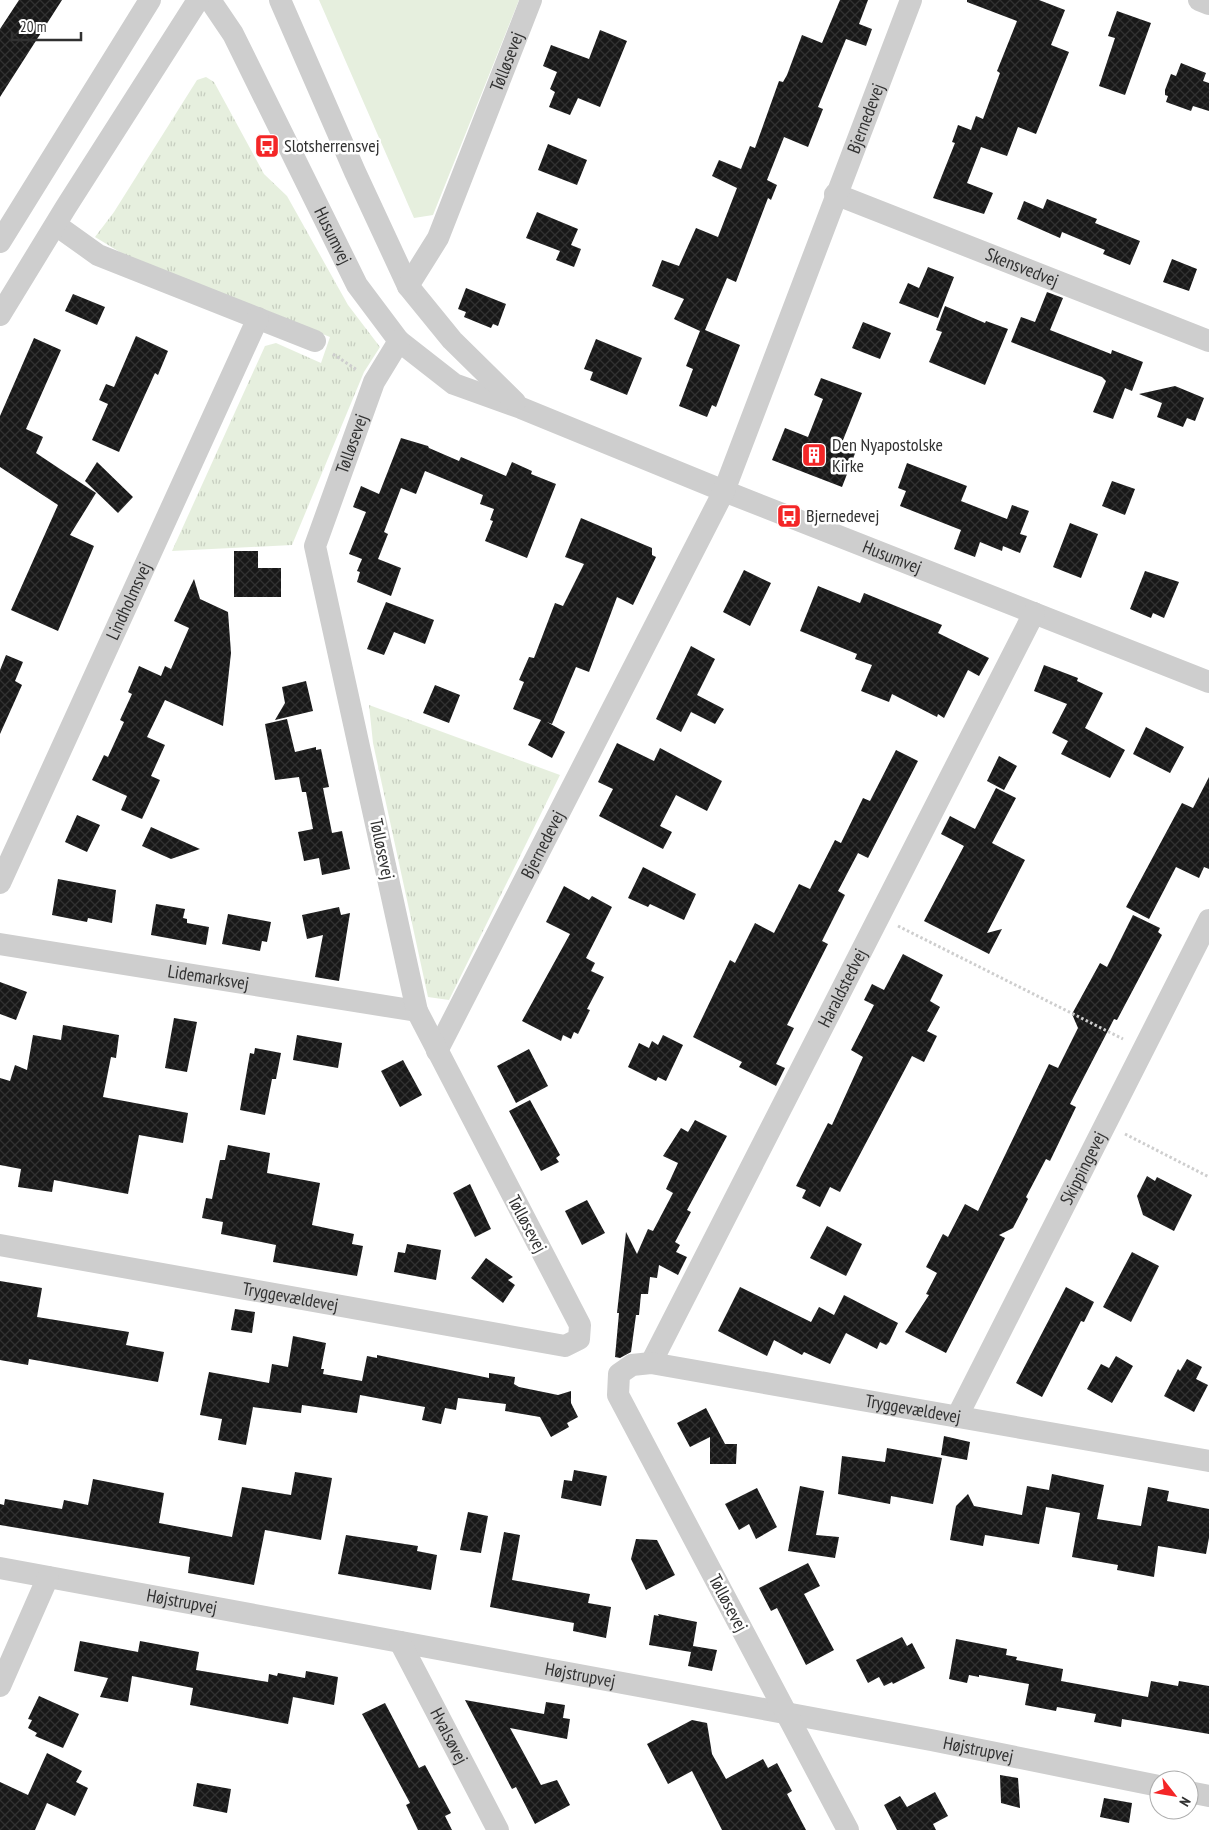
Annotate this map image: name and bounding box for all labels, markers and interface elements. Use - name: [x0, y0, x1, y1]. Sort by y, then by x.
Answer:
- scale bar: [12, 10, 81, 42]
- text: 20 m: [20, 17, 46, 36]
- street label: Tølløsevej: [484, 28, 528, 94]
- street label: Bjernedevej: [842, 80, 889, 157]
- bus stop icon: Slotsherrensvej: [254, 133, 280, 159]
- place label: Slotsherrensvej: [284, 134, 380, 157]
- street label: Husumvej: [309, 203, 357, 268]
- street label: Skensvedvej: [982, 242, 1062, 292]
- street label: Tølløsevej: [330, 411, 373, 477]
- place label: Den Nyapostolske Kirke: [832, 433, 943, 477]
- building icon: Den Nyapostolske Kirke: [801, 442, 827, 468]
- bus stop icon: Bjernedevej: [776, 503, 802, 529]
- place label: Bjernedevej: [806, 504, 879, 527]
- street label: Husumvej: [860, 535, 925, 579]
- street label: Lindholmsvej: [101, 558, 156, 643]
- street label: Bjernedevej: [515, 806, 569, 882]
- street label: Tølløsevej: [365, 816, 400, 882]
- street label: Haraldstedvej: [812, 945, 872, 1031]
- street label: Lidemarksvej: [166, 959, 251, 995]
- street label: Skippingevej: [1055, 1127, 1111, 1209]
- street label: Tølløsevej: [503, 1191, 552, 1256]
- street label: Tryggevældevej: [241, 1277, 340, 1316]
- street label: Tryggevældevej: [863, 1389, 963, 1428]
- street label: Tølløsevej: [704, 1570, 753, 1635]
- street label: Højstrupvej: [145, 1583, 219, 1619]
- street label: Højstrupvej: [543, 1657, 617, 1692]
- street label: Hvalsøvej: [425, 1704, 474, 1768]
- street label: Højstrupvej: [941, 1731, 1016, 1767]
- north arrow: [1149, 1770, 1199, 1820]
- text: N: [1175, 1794, 1195, 1810]

